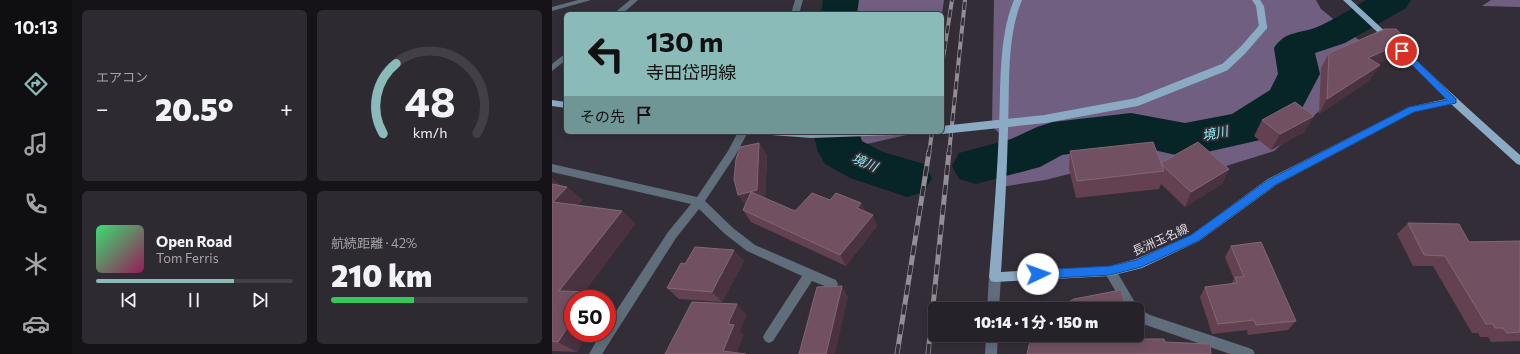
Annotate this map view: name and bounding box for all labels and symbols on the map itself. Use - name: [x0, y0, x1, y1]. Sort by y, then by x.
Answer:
- pin: [1385, 34, 1419, 68]
- water label: 境川: [1201, 122, 1231, 144]
- water label: 境川: [850, 149, 882, 175]
- street label: 長洲玉名線: [1130, 220, 1190, 258]
- position arrow: [1017, 253, 1059, 295]
- speed limit sign: 50: [564, 290, 616, 342]

